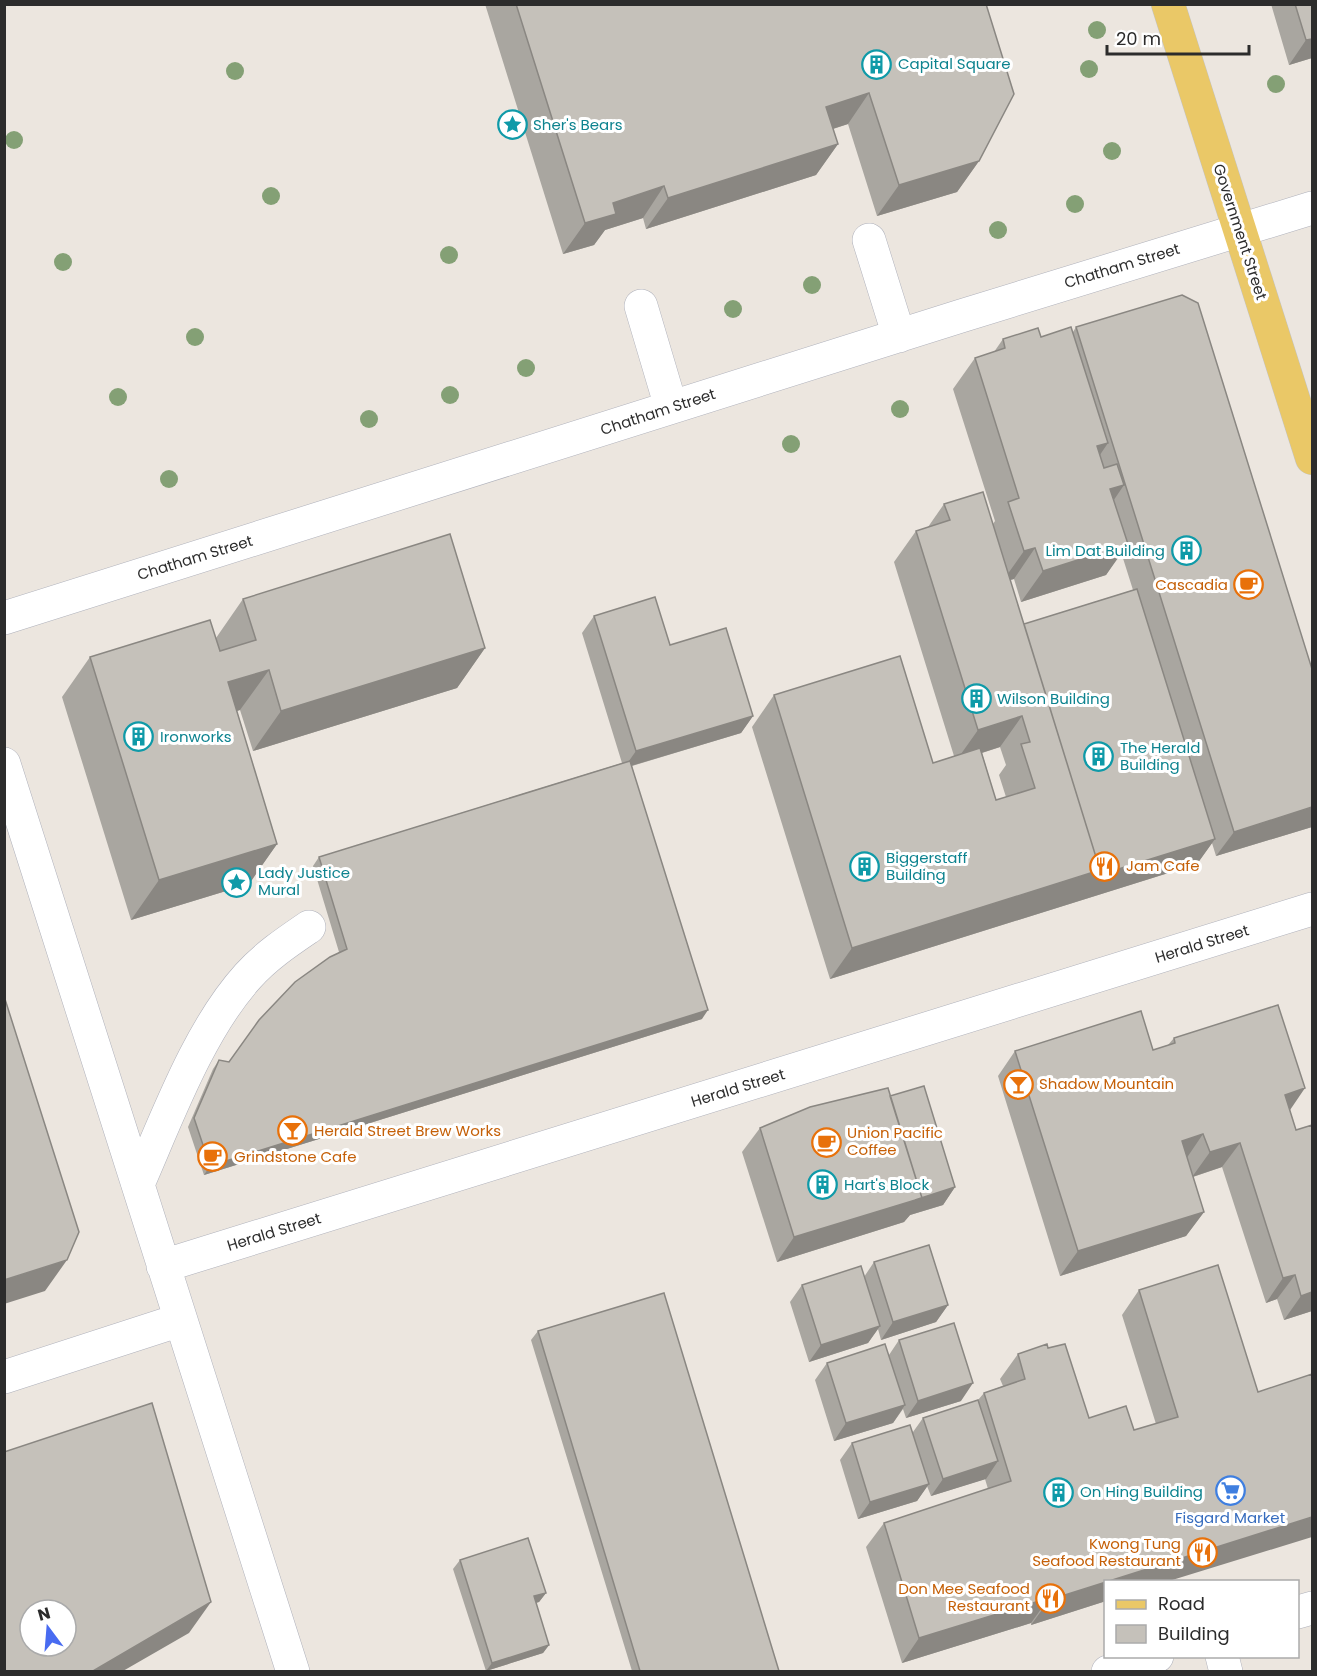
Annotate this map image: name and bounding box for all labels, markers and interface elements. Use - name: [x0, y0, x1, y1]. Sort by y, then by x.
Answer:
- scale bar: [1107, 18, 1250, 56]
- text: 20 m: [1116, 26, 1161, 51]
- building icon: Capital Square: [861, 48, 893, 80]
- place label: Capital Square: [898, 53, 1010, 74]
- place icon: Sher's Bears: [496, 109, 528, 141]
- place label: Sher's Bears: [533, 114, 623, 135]
- street label: Government Street: [1209, 161, 1272, 303]
- street label: Chatham Street: [1061, 238, 1182, 293]
- street label: Chatham Street: [598, 383, 718, 440]
- street label: Chatham Street: [134, 530, 255, 585]
- building icon: Lim Dat Building: [1170, 535, 1202, 567]
- place label: Lim Dat Building: [1045, 540, 1165, 561]
- cafe icon: Cascadia: [1233, 569, 1265, 601]
- place label: Cascadia: [1155, 574, 1228, 595]
- building icon: Wilson Building: [960, 683, 992, 715]
- place label: Wilson Building: [997, 688, 1110, 709]
- building icon: Ironworks: [123, 721, 155, 753]
- place label: Ironworks: [160, 726, 232, 747]
- place label: The Herald Building: [1120, 737, 1200, 775]
- building icon: The Herald Building: [1083, 741, 1115, 773]
- place label: Biggerstaff Building: [886, 847, 967, 885]
- restaurant icon: Jam Cafe: [1089, 850, 1121, 882]
- building icon: Biggerstaff Building: [849, 851, 881, 883]
- place label: Jam Cafe: [1126, 855, 1200, 876]
- place label: Lady Justice Mural: [258, 862, 350, 900]
- place icon: Lady Justice Mural: [221, 866, 253, 898]
- street label: Herald Street: [1152, 919, 1251, 968]
- street label: Herald Street: [688, 1063, 787, 1112]
- bar icon: Shadow Mountain: [1002, 1068, 1034, 1100]
- place label: Shadow Mountain: [1039, 1073, 1174, 1094]
- bar icon: Herald Street Brew Works: [277, 1115, 309, 1147]
- place label: Herald Street Brew Works: [314, 1120, 501, 1141]
- place label: Union Pacific Coffee: [847, 1122, 943, 1160]
- cafe icon: Union Pacific Coffee: [810, 1126, 842, 1158]
- cafe icon: Grindstone Cafe: [197, 1141, 229, 1173]
- place label: Grindstone Cafe: [234, 1146, 356, 1167]
- building icon: Hart's Block: [807, 1169, 839, 1201]
- place label: Hart's Block: [844, 1174, 929, 1195]
- street label: Herald Street: [224, 1207, 323, 1256]
- supermarket icon: Fisgard Market: [1214, 1475, 1246, 1507]
- building icon: On Hing Building: [1043, 1476, 1075, 1508]
- place label: On Hing Building: [1080, 1481, 1203, 1502]
- place label: Fisgard Market: [1175, 1507, 1285, 1528]
- place label: Kwong Tung Seafood Restaurant: [1032, 1533, 1181, 1571]
- restaurant icon: Kwong Tung Seafood Restaurant: [1186, 1537, 1218, 1569]
- place label: Don Mee Seafood Restaurant: [898, 1578, 1030, 1616]
- legend: [1104, 1580, 1299, 1658]
- restaurant icon: Don Mee Seafood Restaurant: [1035, 1582, 1067, 1614]
- text: Road: [1158, 1591, 1205, 1616]
- north arrow: [18, 1598, 78, 1658]
- text: N: [35, 1601, 53, 1627]
- text: Building: [1158, 1621, 1230, 1646]

